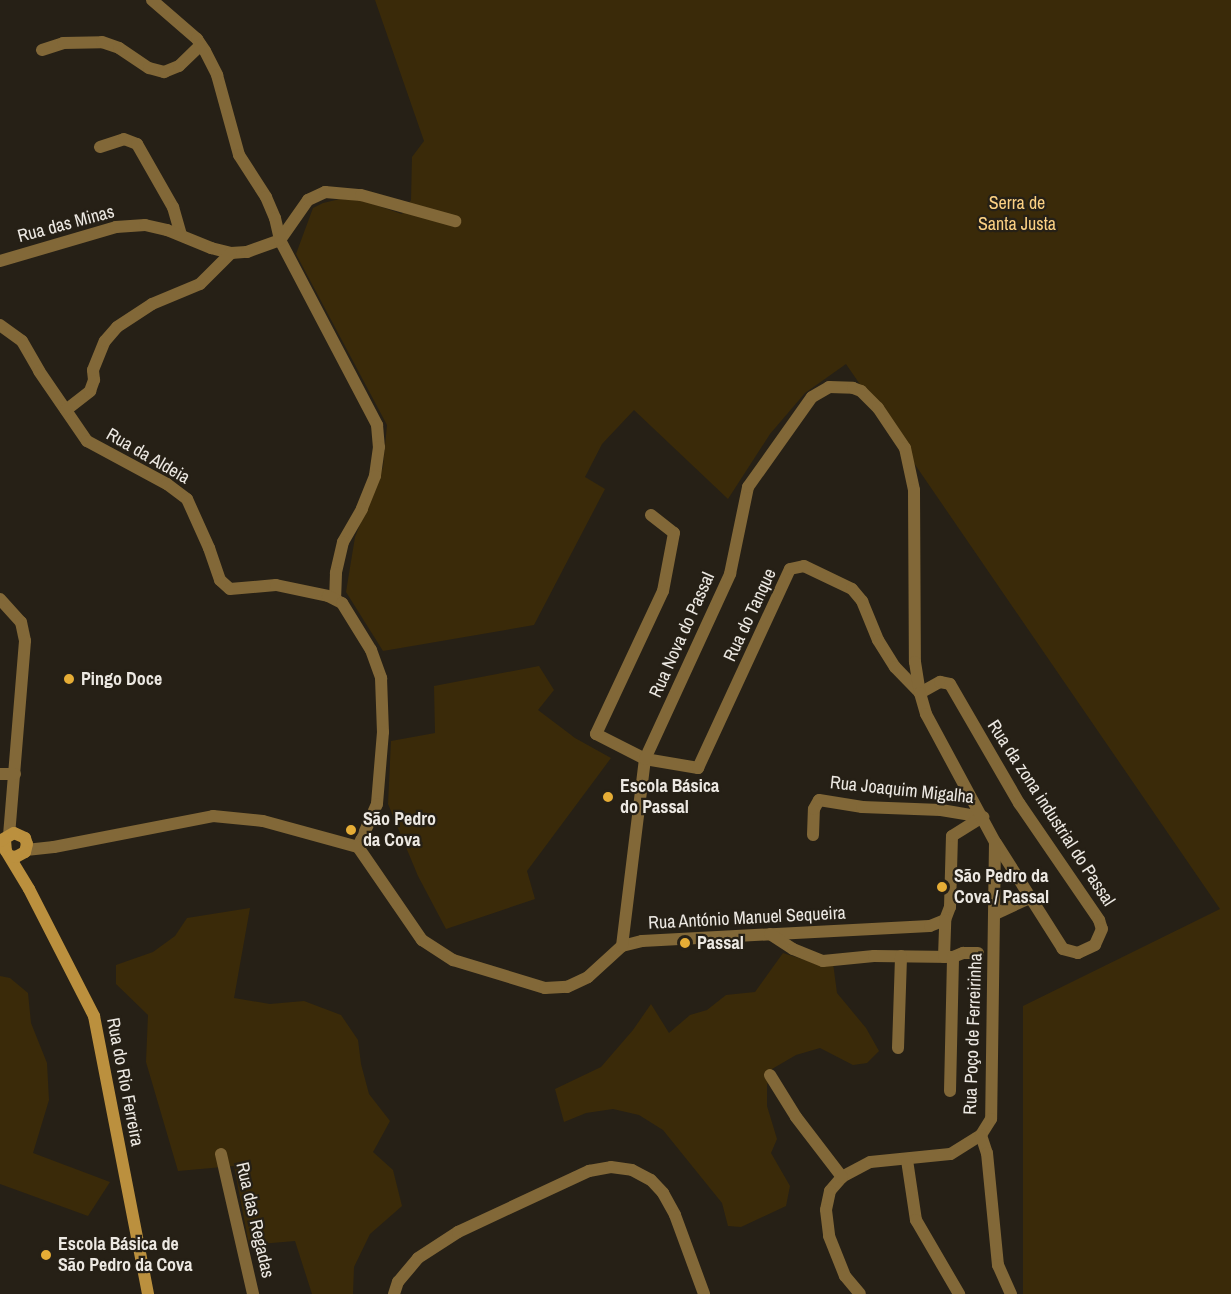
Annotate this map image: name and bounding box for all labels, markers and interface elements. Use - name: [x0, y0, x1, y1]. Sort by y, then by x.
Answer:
- park label: Serra de Santa Justa: [978, 193, 1056, 236]
- street label: Rua das Minas: [15, 201, 117, 247]
- street label: Rua da Aldeia: [102, 423, 194, 489]
- street label: Rua do Tanque: [719, 565, 781, 665]
- street label: Rua Nova do Passal: [645, 569, 719, 701]
- place label: Pingo Doce: [81, 668, 162, 690]
- marker: Pingo Doce: [62, 672, 76, 686]
- street label: Rua da zona industrial do Passal: [983, 716, 1119, 910]
- street label: Rua Joaquim Migalha: [829, 772, 975, 808]
- place label: Escola Básica do Passal: [620, 776, 719, 818]
- marker: Escola Básica do Passal: [601, 790, 615, 804]
- place label: São Pedro da Cova: [363, 809, 436, 852]
- marker: São Pedro da Cova: [344, 823, 358, 837]
- place label: São Pedro da Cova / Passal: [954, 866, 1049, 908]
- marker: São Pedro da Cova / Passal: [935, 880, 949, 894]
- street label: Rua António Manuel Sequeira: [647, 902, 847, 934]
- place label: Passal: [697, 932, 744, 954]
- marker: Passal: [678, 936, 692, 950]
- street label: Rua Poço de Ferreirinha: [959, 953, 987, 1115]
- street label: Rua do Rio Ferreira: [102, 1016, 148, 1148]
- street label: Rua das Regadas: [231, 1160, 279, 1280]
- place label: Escola Básica de São Pedro da Cova: [58, 1234, 193, 1276]
- marker: Escola Básica de São Pedro da Cova: [39, 1248, 53, 1262]

